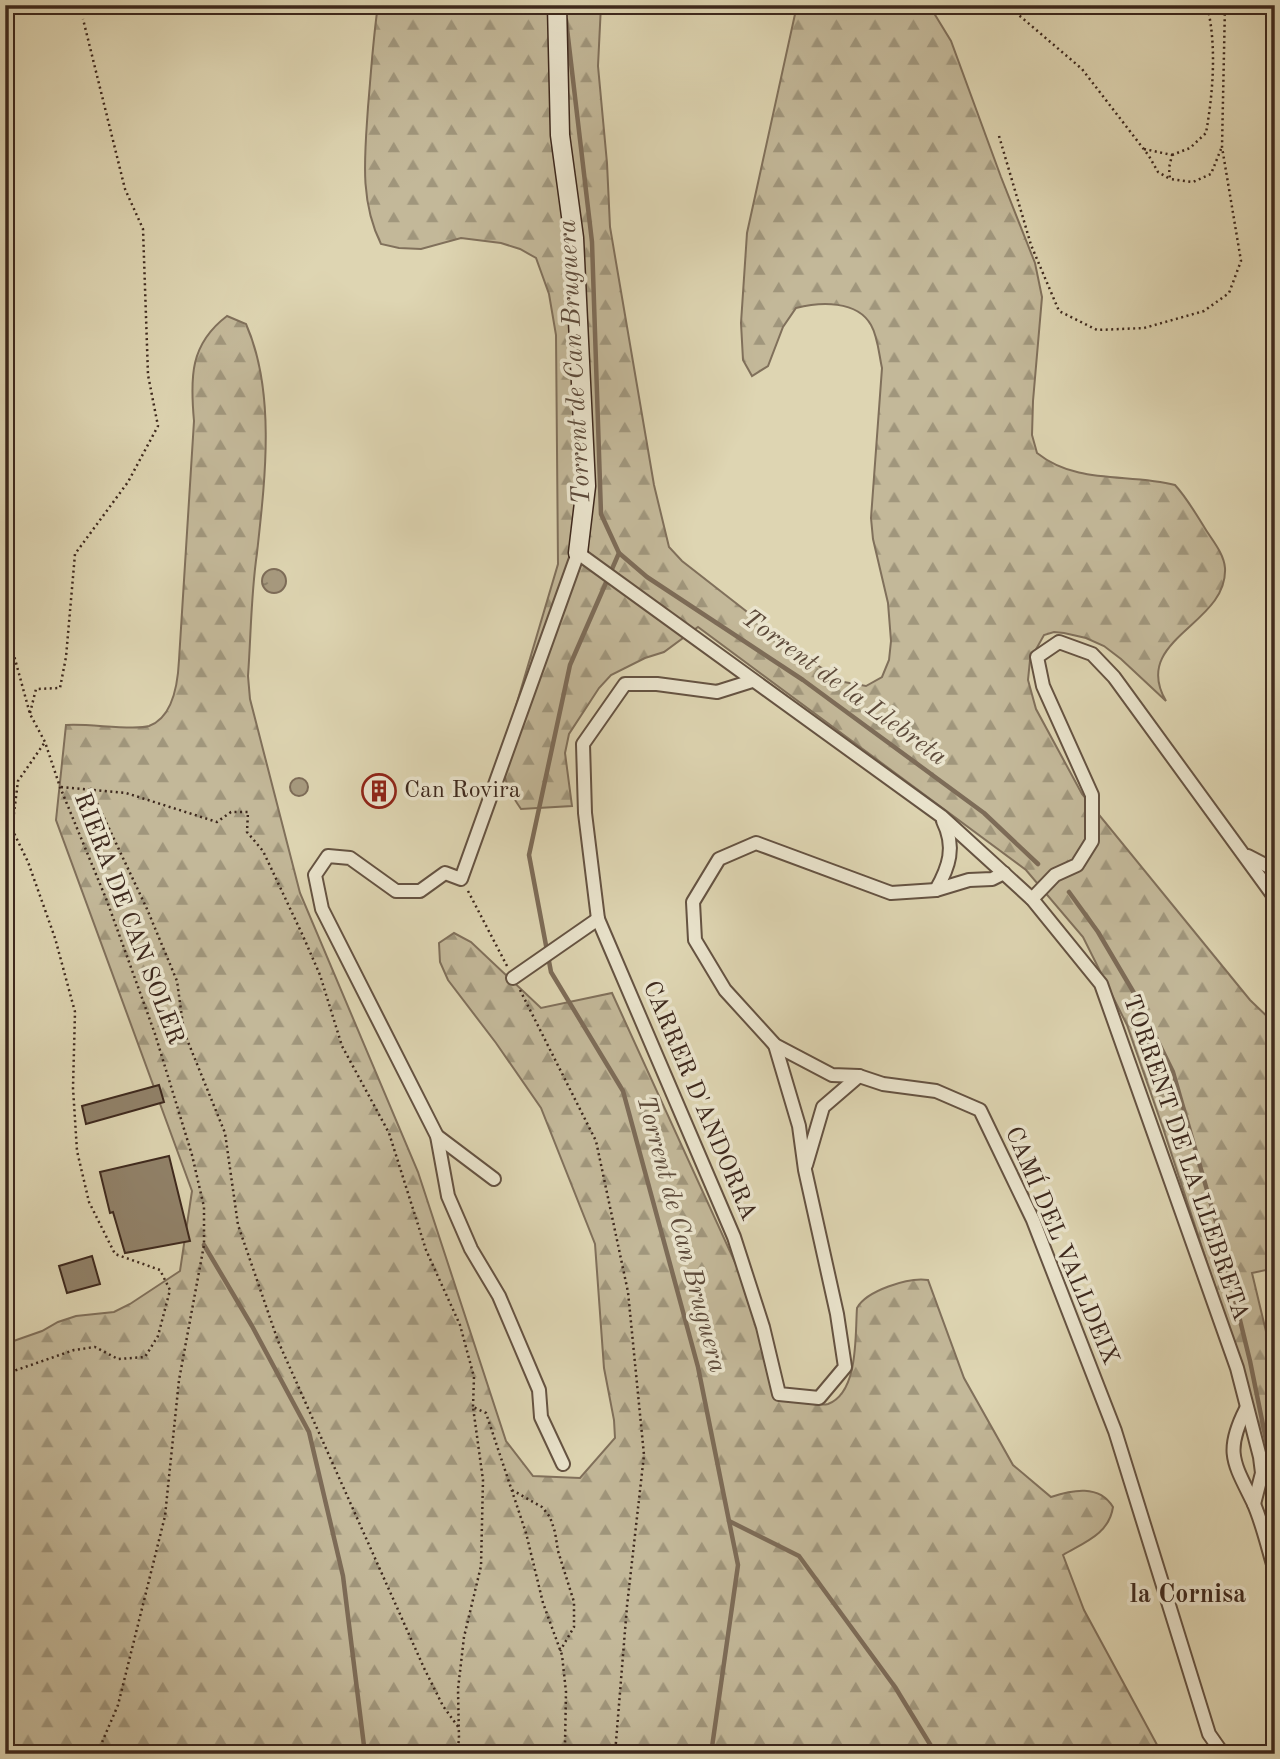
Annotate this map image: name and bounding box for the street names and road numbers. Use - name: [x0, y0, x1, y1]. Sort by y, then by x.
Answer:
- street label: RIERA DE CAN SOLER: [69, 790, 187, 1048]
- street label: CARRER D'ANDORRA: [638, 978, 760, 1224]
- street label: TORRENT DE LA LLEBRETA: [1118, 992, 1252, 1324]
- street label: CAMÍ DEL VALLDEIX: [1000, 1122, 1126, 1368]

